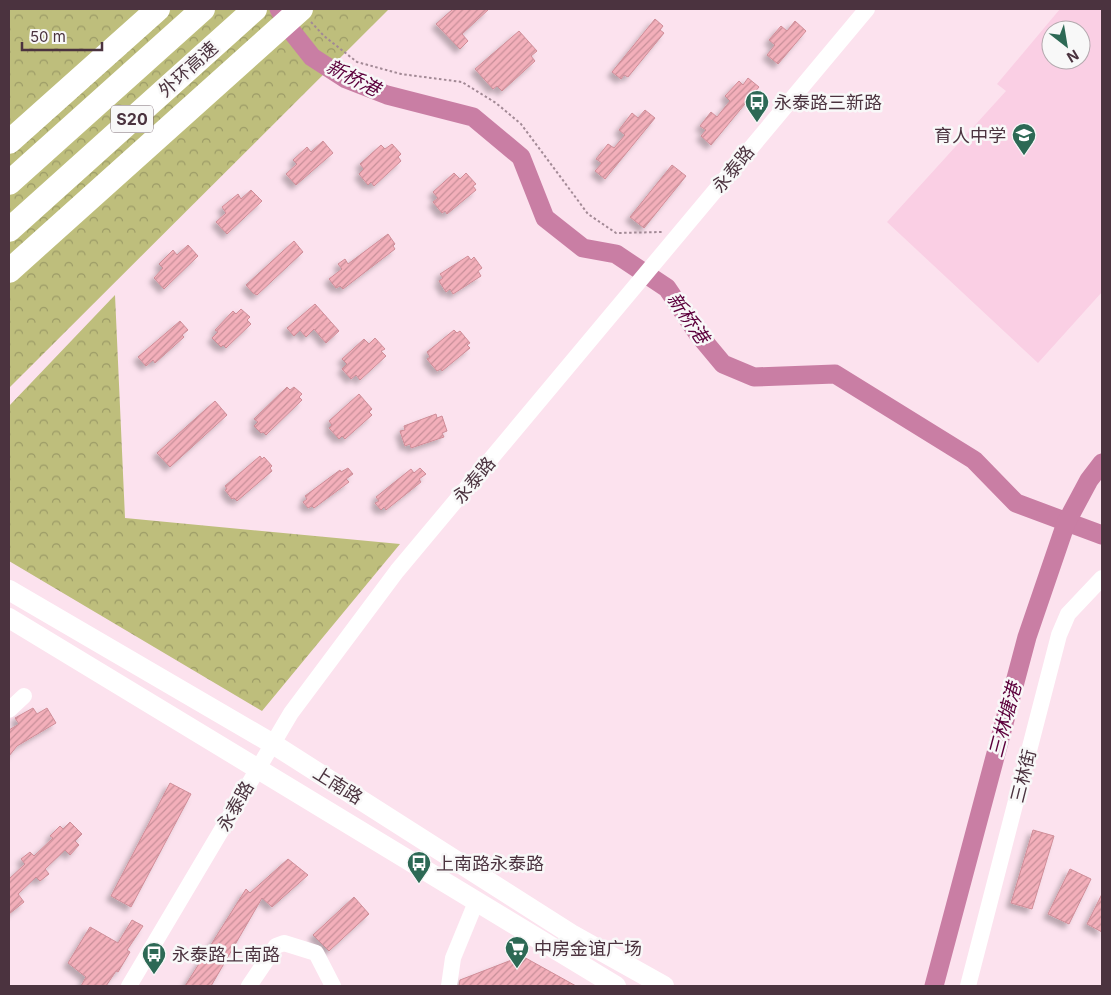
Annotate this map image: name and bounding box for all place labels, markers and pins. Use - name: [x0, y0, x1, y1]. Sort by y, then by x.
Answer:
- bus stop icon: 永泰路三新路: [744, 89, 770, 123]
- place label: 永泰路三新路: [774, 92, 882, 113]
- school or university icon: 育人中学: [1011, 122, 1037, 156]
- place label: 育人中学: [934, 125, 1006, 146]
- bus stop icon: 上南路永泰路: [406, 850, 432, 884]
- place label: 上南路永泰路: [436, 853, 544, 874]
- supermarket icon: 中房金谊广场: [504, 935, 530, 969]
- place label: 中房金谊广场: [534, 938, 642, 959]
- bus stop icon: 永泰路上南路: [141, 941, 167, 975]
- place label: 永泰路上南路: [172, 944, 280, 965]

